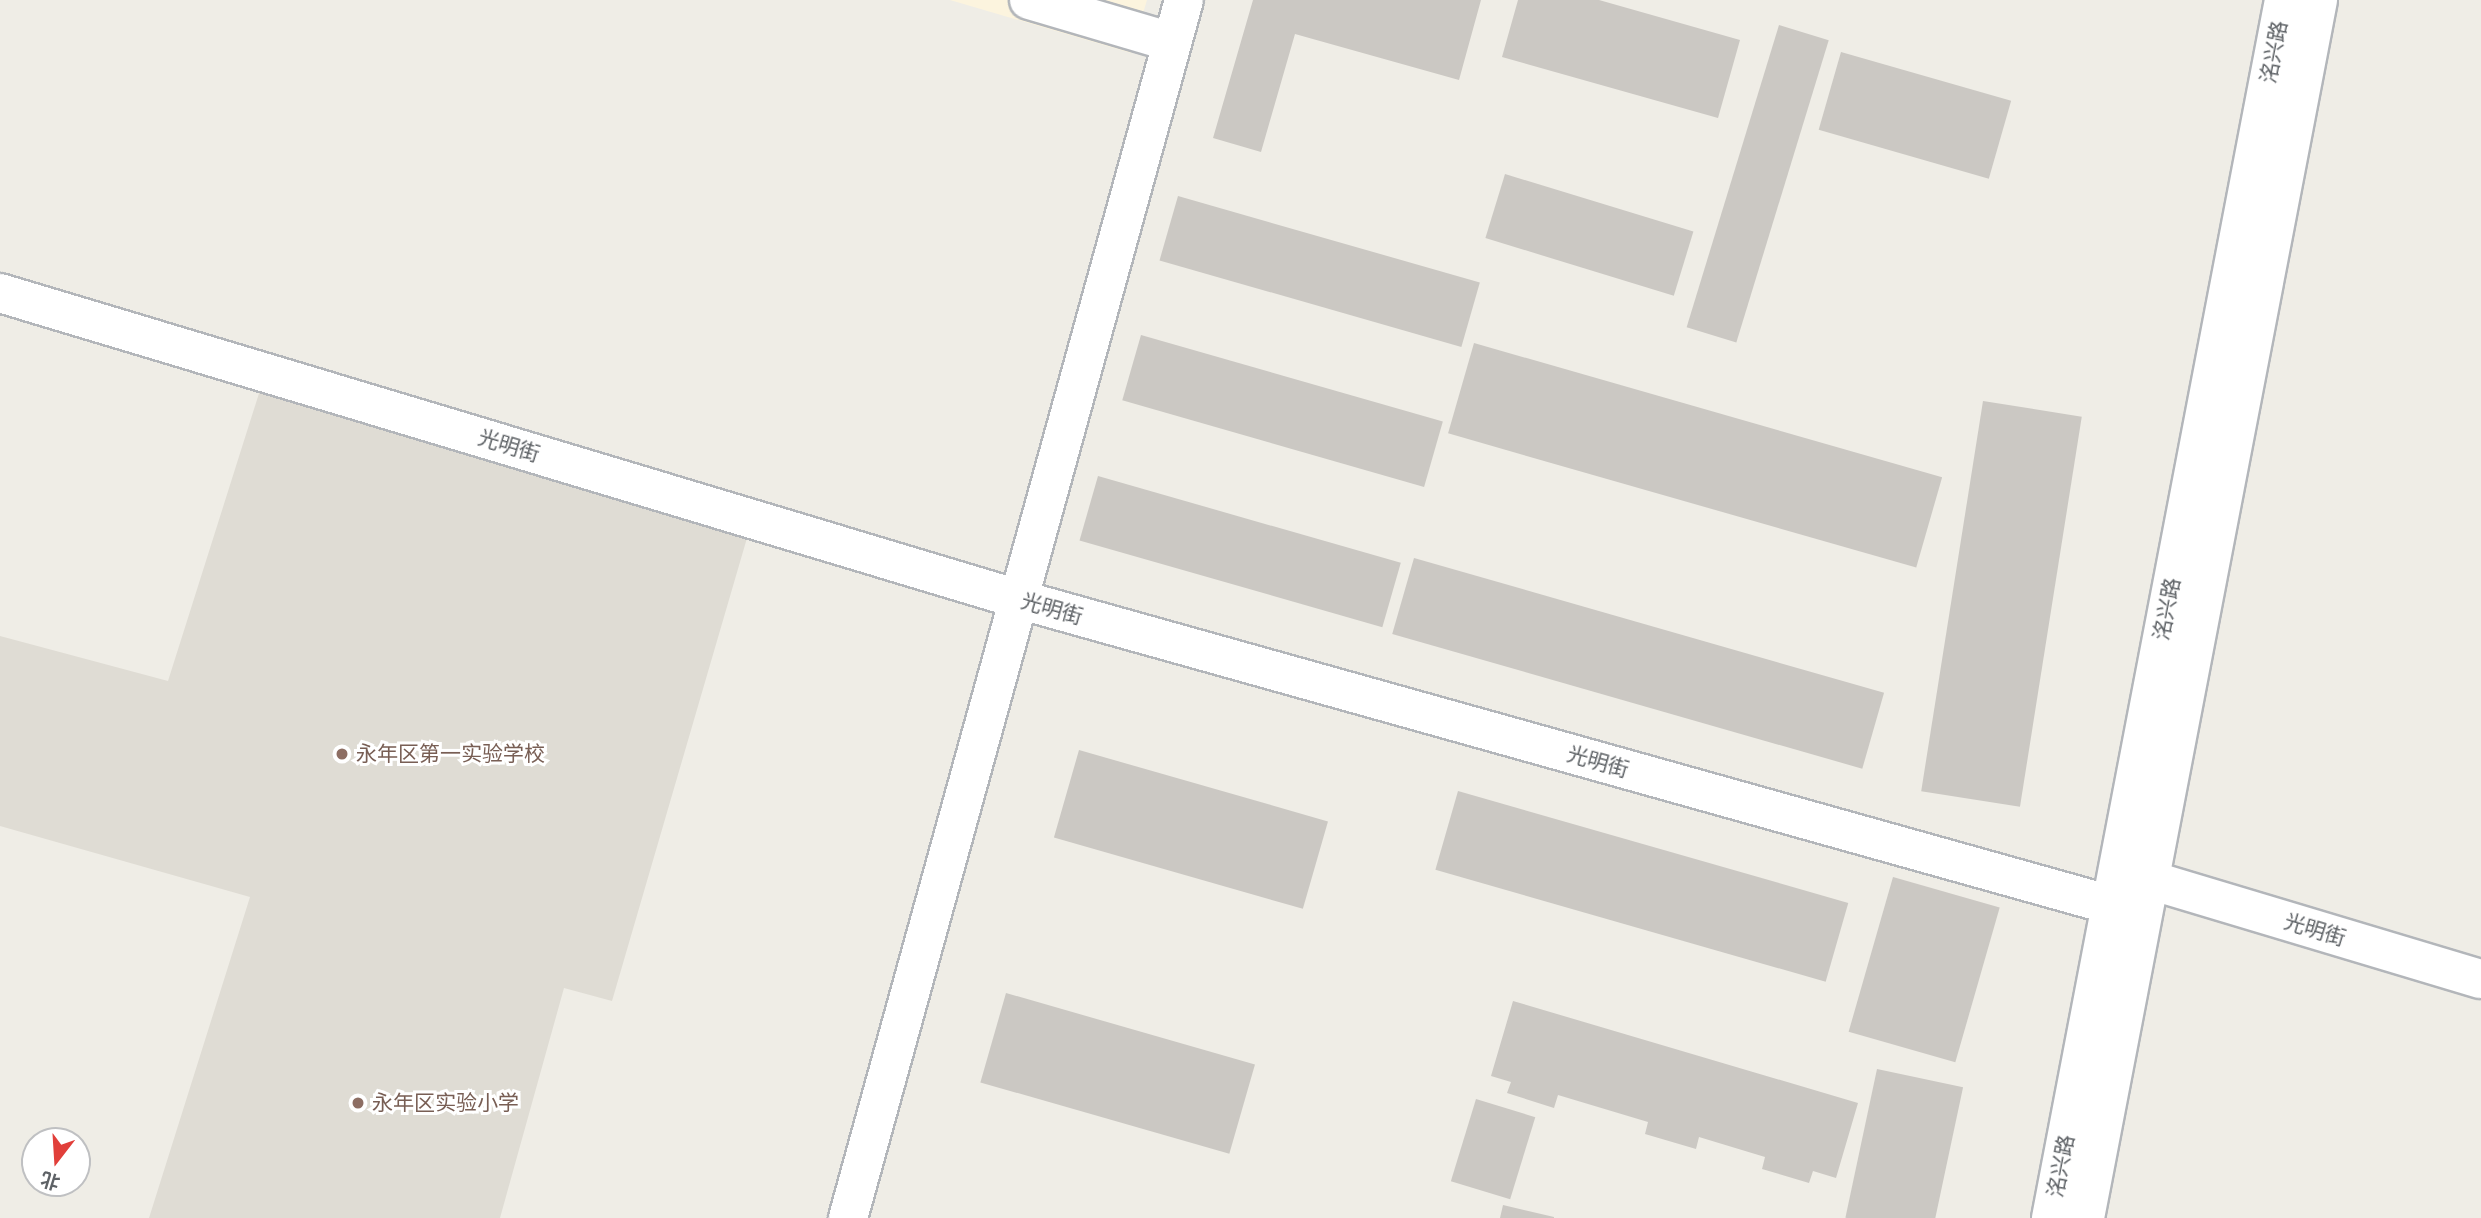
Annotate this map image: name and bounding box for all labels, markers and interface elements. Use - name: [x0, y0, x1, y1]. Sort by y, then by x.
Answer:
- street label: 洺兴路: [2256, 19, 2292, 85]
- street label: 光明街: [475, 425, 543, 467]
- street label: 洺兴路: [2149, 576, 2185, 642]
- street label: 光明街: [1018, 588, 1086, 630]
- place label: 永年区第一实验学校: [356, 741, 545, 767]
- street label: 光明街: [1564, 741, 1632, 783]
- marker: 永年区第一实验学校: [334, 746, 350, 762]
- street label: 光明街: [2281, 909, 2349, 951]
- place label: 永年区实验小学: [372, 1090, 519, 1116]
- marker: 永年区实验小学: [350, 1095, 366, 1111]
- north arrow: [21, 1127, 91, 1197]
- street label: 洺兴路: [2043, 1133, 2079, 1199]
- text: 北: [38, 1167, 63, 1193]

